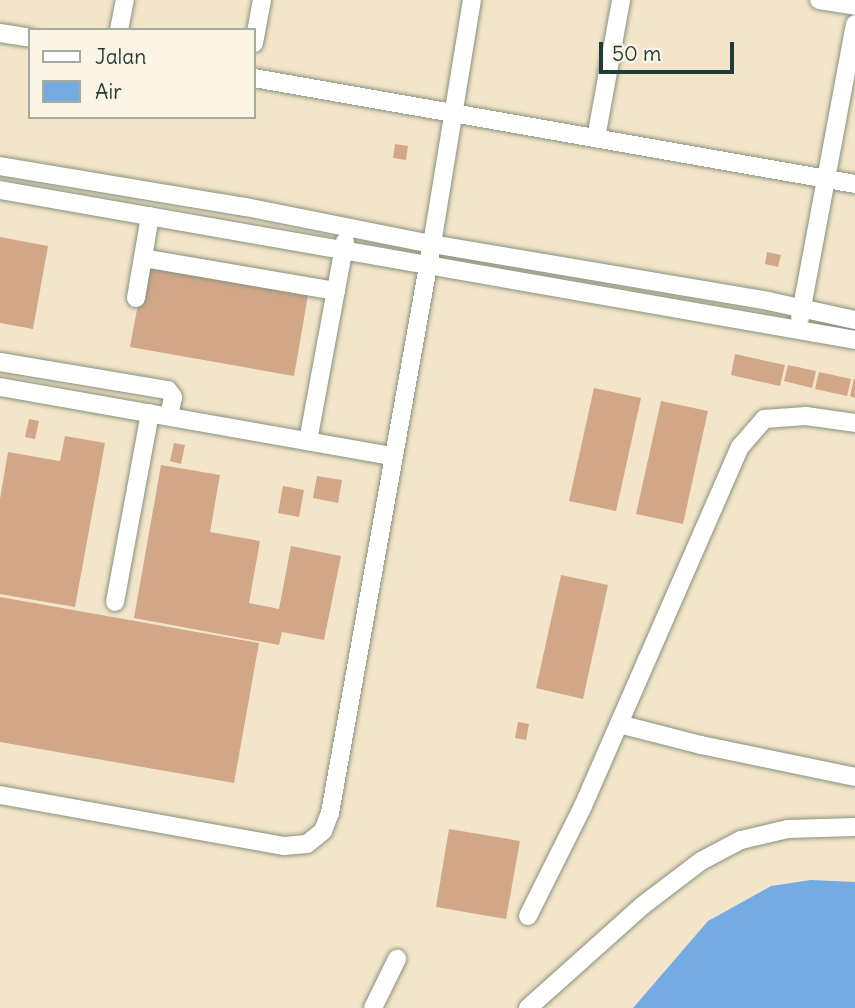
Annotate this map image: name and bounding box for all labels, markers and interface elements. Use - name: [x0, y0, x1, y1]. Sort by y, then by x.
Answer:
- legend: [28, 28, 256, 119]
- scale bar: [603, 28, 738, 72]
- text: 50 m: [612, 40, 661, 67]
- text: Jalan: [95, 43, 146, 70]
- text: Air: [95, 78, 122, 105]

